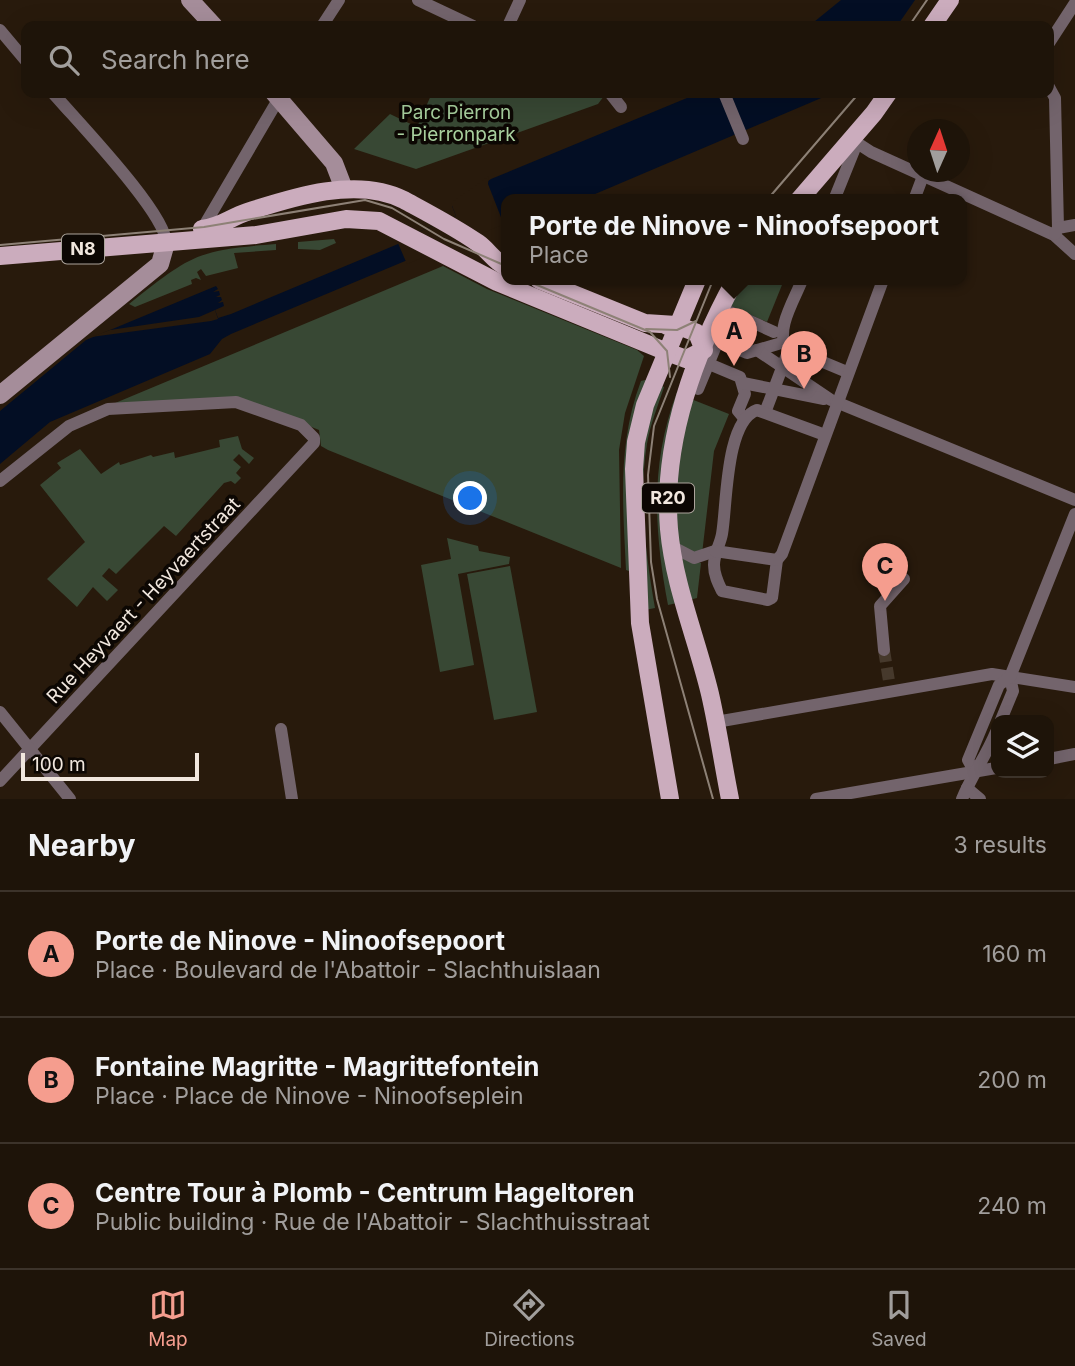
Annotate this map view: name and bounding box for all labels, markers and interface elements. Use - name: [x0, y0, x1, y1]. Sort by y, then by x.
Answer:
- search box: [21, 21, 1054, 98]
- icon: search: [45, 41, 83, 79]
- text: Search here: [101, 44, 250, 75]
- park label: Parc Pierron - Pierronpark: [396, 101, 516, 146]
- north arrow: [907, 119, 970, 182]
- popup: [501, 194, 967, 285]
- text: Porte de Ninove - Ninoofsepoort: [529, 210, 939, 241]
- road number: N8: [62, 234, 104, 264]
- text: Place: [529, 241, 589, 269]
- pin: A: [711, 308, 757, 366]
- pin: B: [781, 331, 827, 389]
- your location: [453, 481, 487, 515]
- road number: R20: [642, 484, 694, 512]
- street label: Rue Heyvaert - Heyvaertstraat: [42, 493, 245, 708]
- pin: C: [862, 543, 908, 601]
- map controls: [991, 715, 1054, 778]
- button: layers: [991, 715, 1054, 778]
- scale bar: [21, 750, 200, 782]
- text: 100 m: [32, 753, 86, 776]
- text: Nearby: [28, 827, 136, 863]
- text: 3 results: [954, 831, 1047, 859]
- text: Porte de Ninove - Ninoofsepoort: [95, 925, 505, 956]
- text: A: [42, 940, 60, 968]
- text: 160 m: [982, 940, 1047, 968]
- text: Place · Boulevard de l'Abattoir - Slachthuislaan: [95, 956, 601, 984]
- text: Fontaine Magritte - Magrittefontein: [95, 1051, 540, 1082]
- text: B: [43, 1066, 59, 1094]
- text: 200 m: [977, 1066, 1047, 1094]
- text: Place · Place de Ninove - Ninoofseplein: [95, 1082, 524, 1110]
- text: Centre Tour à Plomb - Centrum Hageltoren: [95, 1177, 635, 1208]
- text: C: [42, 1192, 60, 1220]
- text: 240 m: [977, 1192, 1047, 1220]
- text: Public building · Rue de l'Abattoir - Slachthuisstraat: [95, 1208, 650, 1236]
- tab: Map: [148, 1286, 188, 1351]
- tab: Directions: [484, 1286, 575, 1351]
- tab: Saved: [871, 1286, 927, 1351]

